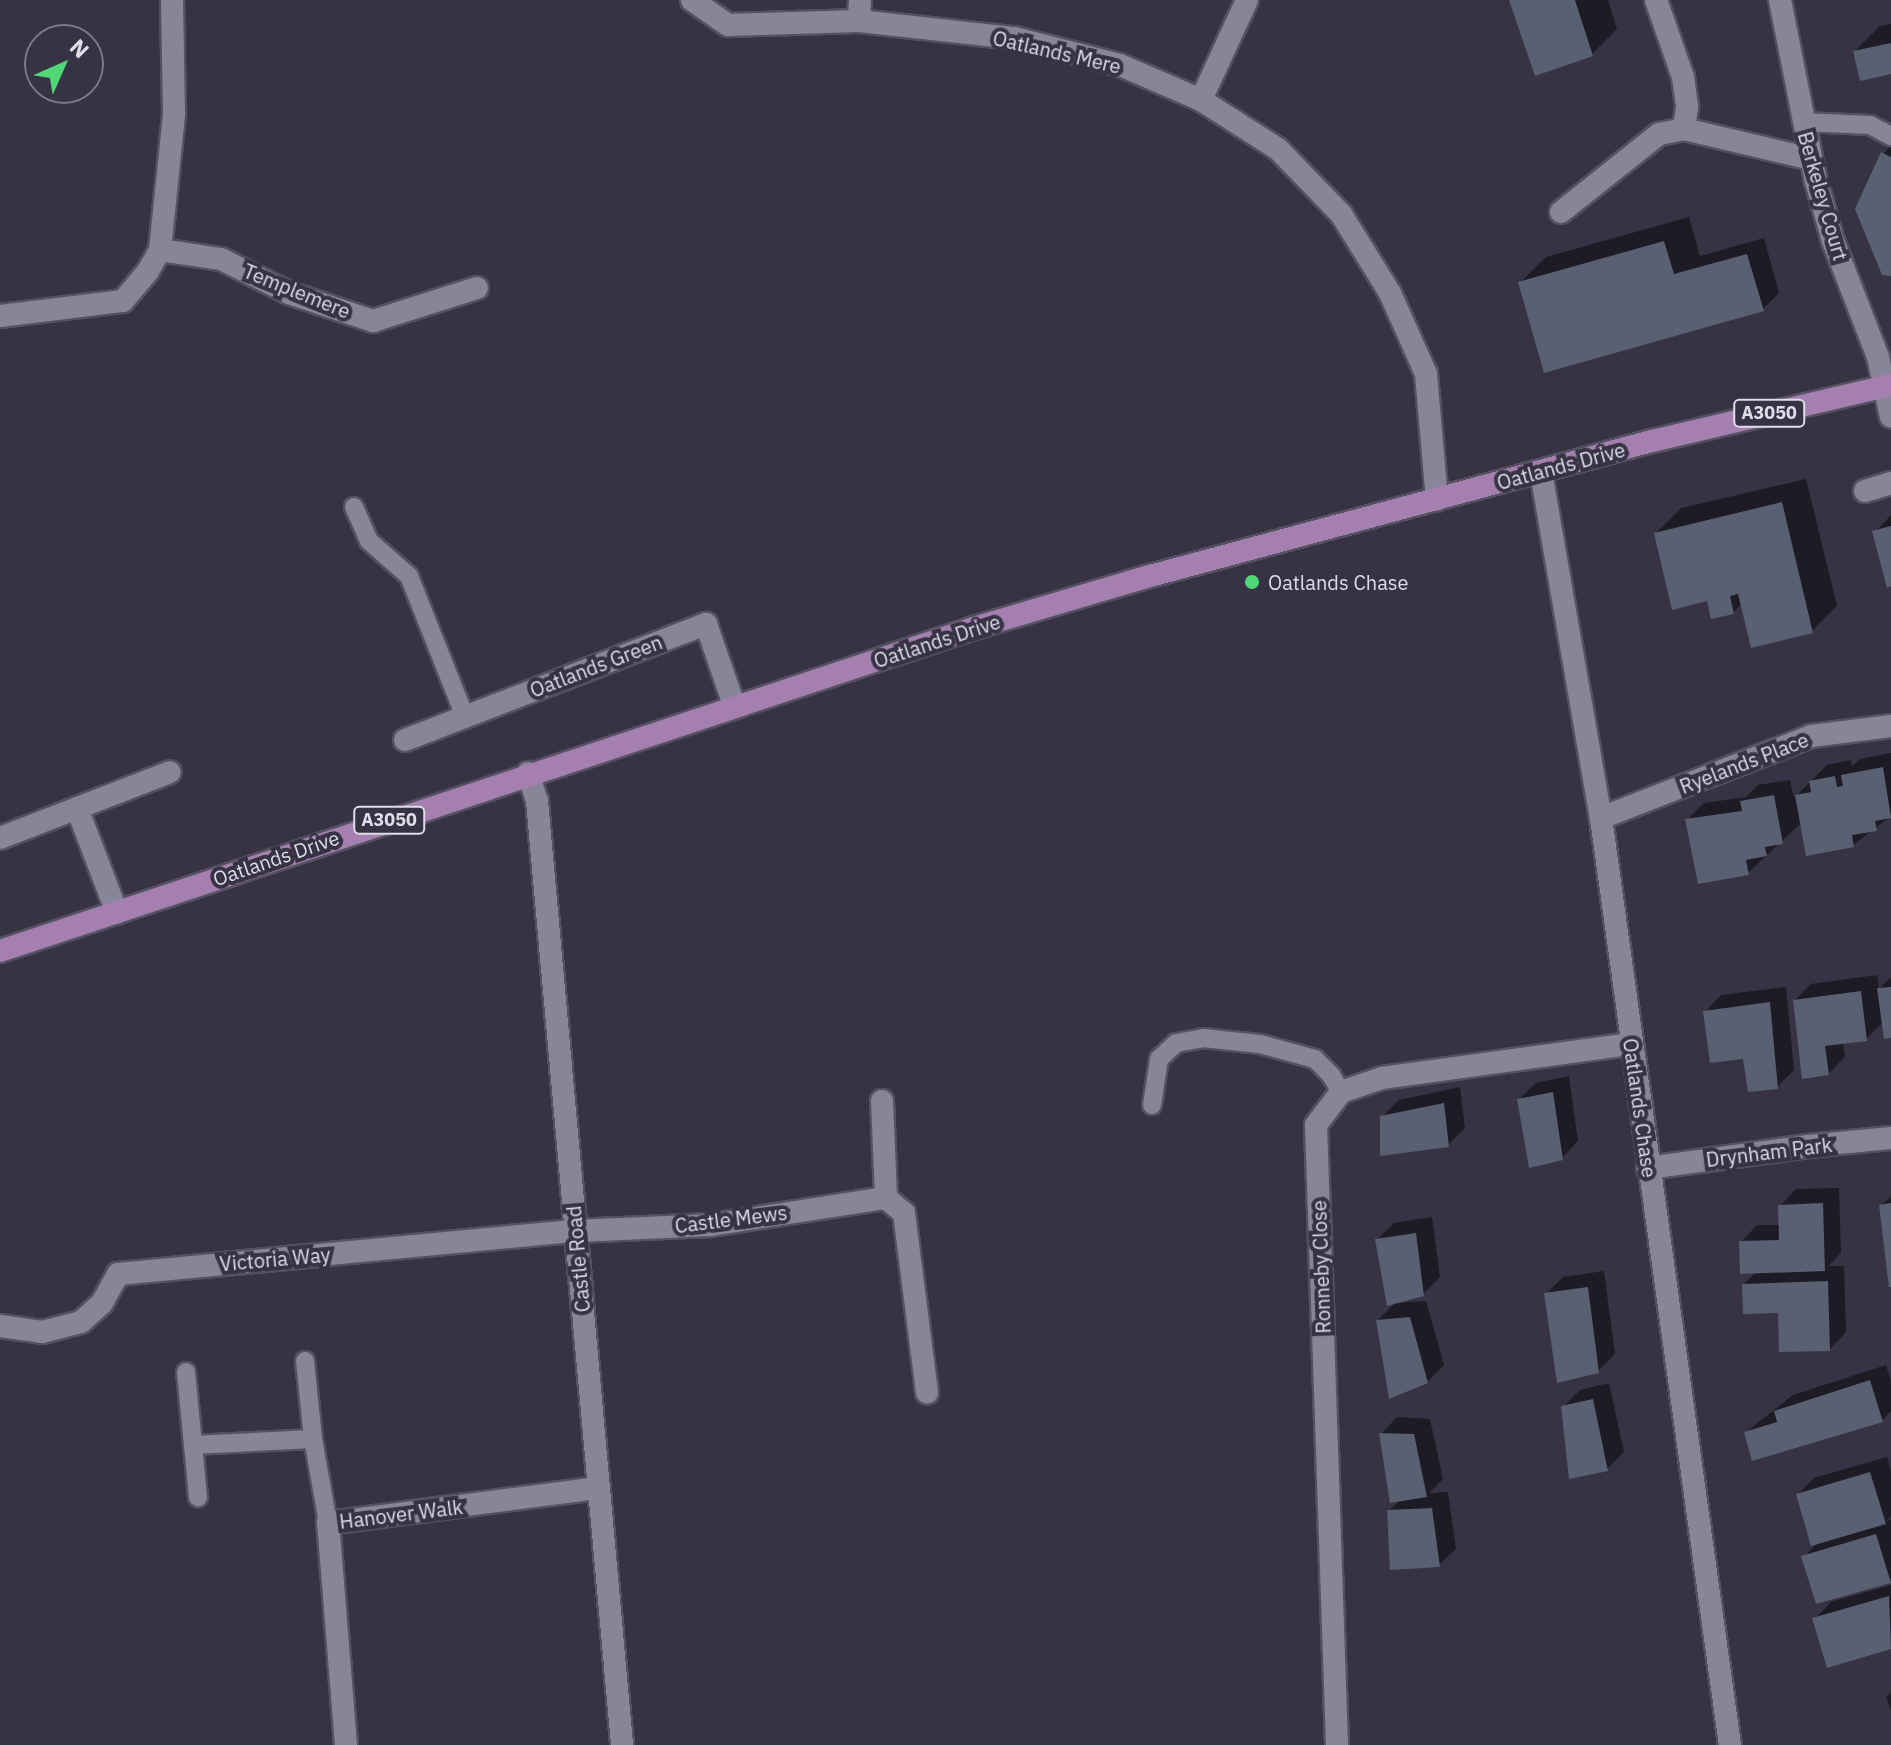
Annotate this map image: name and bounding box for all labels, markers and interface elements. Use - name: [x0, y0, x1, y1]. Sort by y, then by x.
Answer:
- north arrow: [24, 24, 104, 104]
- street label: Oatlands Mere: [991, 26, 1123, 78]
- text: N: [64, 32, 96, 64]
- street label: Berkeley Court: [1793, 129, 1853, 263]
- street label: Templemere: [240, 259, 354, 323]
- road number: A3050: [1733, 399, 1805, 427]
- street label: Oatlands Drive: [1494, 437, 1628, 495]
- place label: Oatlands Chase: [1268, 570, 1409, 594]
- marker: Oatlands Chase: [1243, 573, 1261, 591]
- street label: Oatlands Drive: [871, 609, 1003, 673]
- street label: Oatlands Green: [526, 630, 666, 702]
- street label: Ryelands Place: [1676, 727, 1812, 799]
- road number: A3050: [353, 806, 425, 834]
- street label: Oatlands Drive: [210, 825, 342, 891]
- street label: Oatlands Chase: [1618, 1037, 1662, 1179]
- street label: Drynham Park: [1705, 1132, 1833, 1172]
- street label: Castle Mews: [673, 1200, 789, 1238]
- street label: Ronneby Close: [1307, 1200, 1335, 1334]
- street label: Castle Road: [561, 1205, 595, 1313]
- street label: Victoria Way: [219, 1242, 331, 1276]
- street label: Hanover Walk: [338, 1495, 464, 1533]

